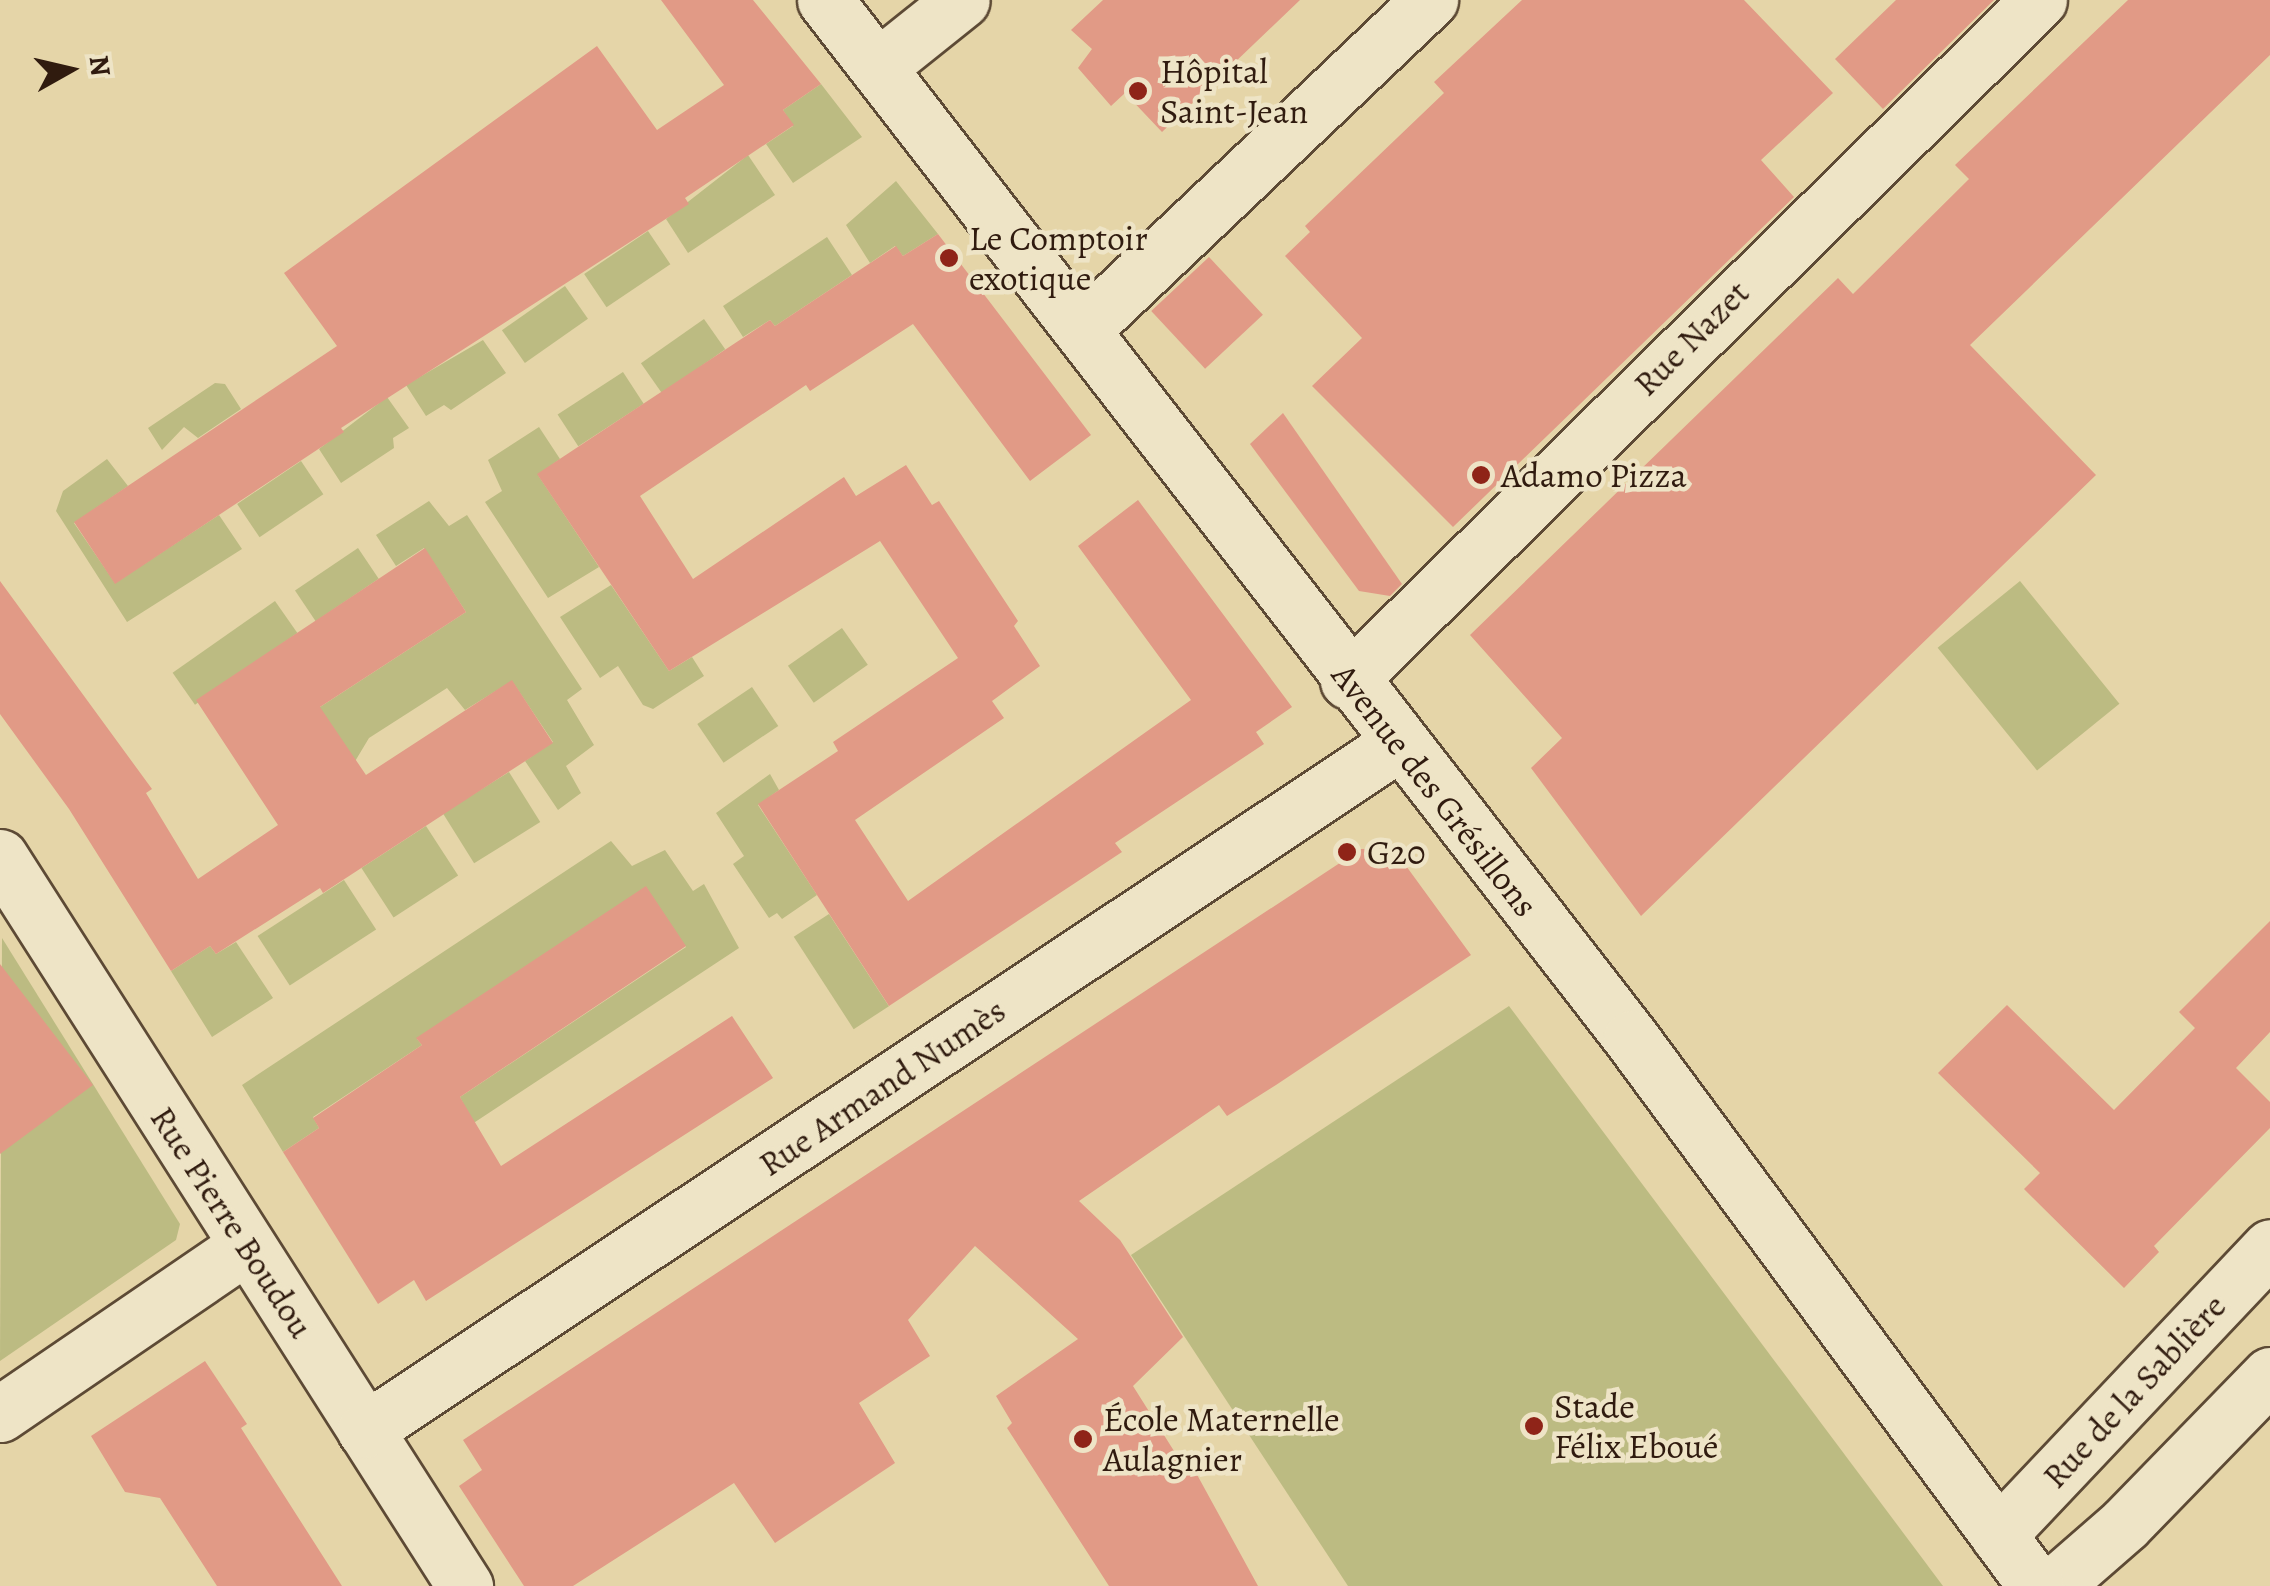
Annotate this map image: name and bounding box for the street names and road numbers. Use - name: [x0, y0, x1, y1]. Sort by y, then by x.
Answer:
- street label: Rue Nazet: [1625, 272, 1757, 404]
- street label: Avenue des Grésillons: [1323, 655, 1547, 925]
- street label: Rue Armand Numès: [751, 989, 1013, 1185]
- street label: Rue Pierre Boudou: [142, 1098, 322, 1346]
- street label: Rue de la Sablière: [2033, 1285, 2235, 1497]

